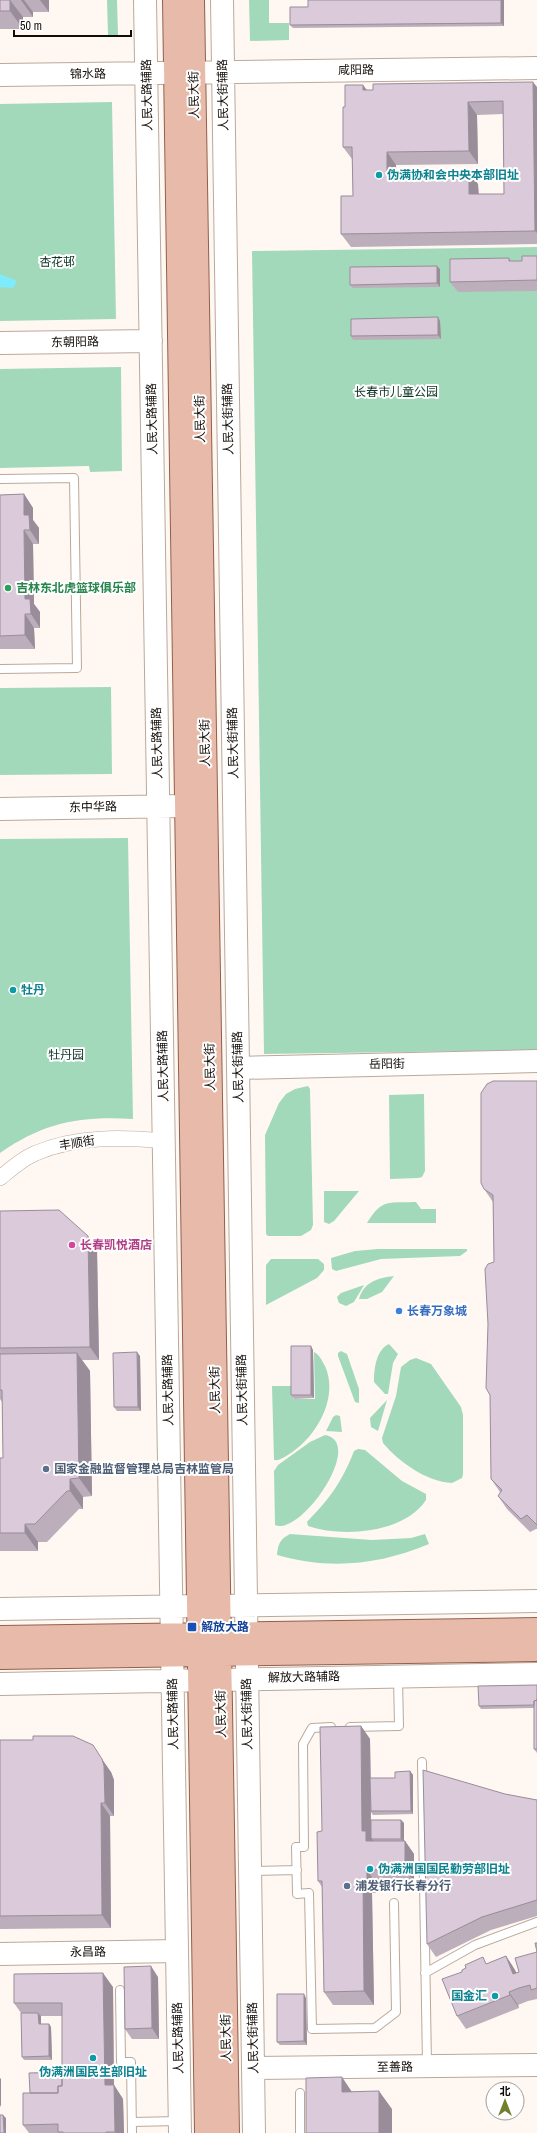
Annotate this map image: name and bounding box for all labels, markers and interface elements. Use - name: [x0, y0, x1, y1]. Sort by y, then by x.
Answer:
- scale bar: [14, 12, 131, 38]
- text: 50 m: [20, 18, 42, 34]
- street label: 人民大路辅路: [138, 59, 156, 131]
- street label: 人民大街辅路: [214, 59, 232, 131]
- street label: 咸阳路: [338, 62, 374, 78]
- street label: 锦水路: [70, 66, 106, 82]
- street label: 人民大街: [186, 71, 202, 119]
- place label: 伪满协和会中央本部旧址: [387, 167, 519, 183]
- marker: 伪满协和会中央本部旧址: [374, 170, 384, 180]
- park label: 杏花邨: [39, 254, 75, 270]
- street label: 东朝阳路: [51, 334, 99, 350]
- street label: 人民大路辅路: [143, 383, 161, 455]
- street label: 人民大街辅路: [219, 383, 237, 455]
- park label: 长春市儿童公园: [354, 384, 438, 400]
- street label: 人民大街: [192, 395, 208, 443]
- place label: 吉林东北虎篮球俱乐部: [16, 580, 136, 596]
- marker: 吉林东北虎篮球俱乐部: [3, 583, 13, 593]
- street label: 人民大路辅路: [148, 707, 166, 779]
- street label: 人民大街辅路: [224, 707, 242, 779]
- street label: 人民大街: [197, 719, 213, 767]
- street label: 东中华路: [69, 799, 117, 815]
- place label: 牡丹: [21, 982, 45, 998]
- marker: 牡丹: [8, 985, 18, 995]
- street label: 人民大路辅路: [154, 1030, 172, 1102]
- street label: 人民大街辅路: [229, 1031, 247, 1103]
- street label: 人民大街: [202, 1043, 218, 1091]
- park label: 牡丹园: [48, 1047, 84, 1063]
- street label: 岳阳街: [369, 1056, 405, 1072]
- street label: 丰顺街: [58, 1132, 96, 1154]
- place label: 长春凯悦酒店: [80, 1237, 152, 1253]
- marker: 长春凯悦酒店: [67, 1240, 77, 1250]
- place label: 长春万象城: [407, 1303, 467, 1319]
- marker: 长春万象城: [394, 1306, 404, 1316]
- street label: 人民大路辅路: [159, 1354, 177, 1426]
- street label: 人民大街辅路: [233, 1354, 251, 1426]
- street label: 人民大街: [207, 1366, 223, 1414]
- place label: 国家金融监督管理总局吉林监管局: [54, 1461, 234, 1477]
- marker: 国家金融监督管理总局吉林监管局: [41, 1464, 51, 1474]
- place label: 解放大路: [201, 1619, 249, 1635]
- marker: 解放大路: [186, 1621, 198, 1633]
- street label: 解放大路辅路: [268, 1668, 340, 1686]
- street label: 人民大路辅路: [164, 1678, 182, 1750]
- street label: 人民大街辅路: [238, 1678, 256, 1750]
- street label: 人民大街: [213, 1690, 229, 1738]
- place label: 伪满洲国国民勤劳部旧址: [378, 1861, 510, 1877]
- marker: 伪满洲国国民勤劳部旧址: [365, 1864, 375, 1874]
- place label: 浦发银行长春分行: [355, 1878, 451, 1894]
- marker: 浦发银行长春分行: [342, 1881, 352, 1891]
- street label: 永昌路: [70, 1944, 106, 1960]
- place label: 国金汇: [451, 1988, 487, 2004]
- marker: 国金汇: [490, 1991, 500, 2001]
- street label: 人民大路辅路: [169, 2002, 187, 2074]
- street label: 人民大街辅路: [244, 2002, 262, 2074]
- street label: 人民大街: [218, 2014, 234, 2062]
- marker: 伪满洲国民生部旧址: [88, 2053, 98, 2063]
- street label: 至善路: [377, 2059, 413, 2075]
- place label: 伪满洲国民生部旧址: [39, 2064, 147, 2080]
- north arrow: [485, 2081, 525, 2121]
- text: 北: [500, 2084, 511, 2098]

